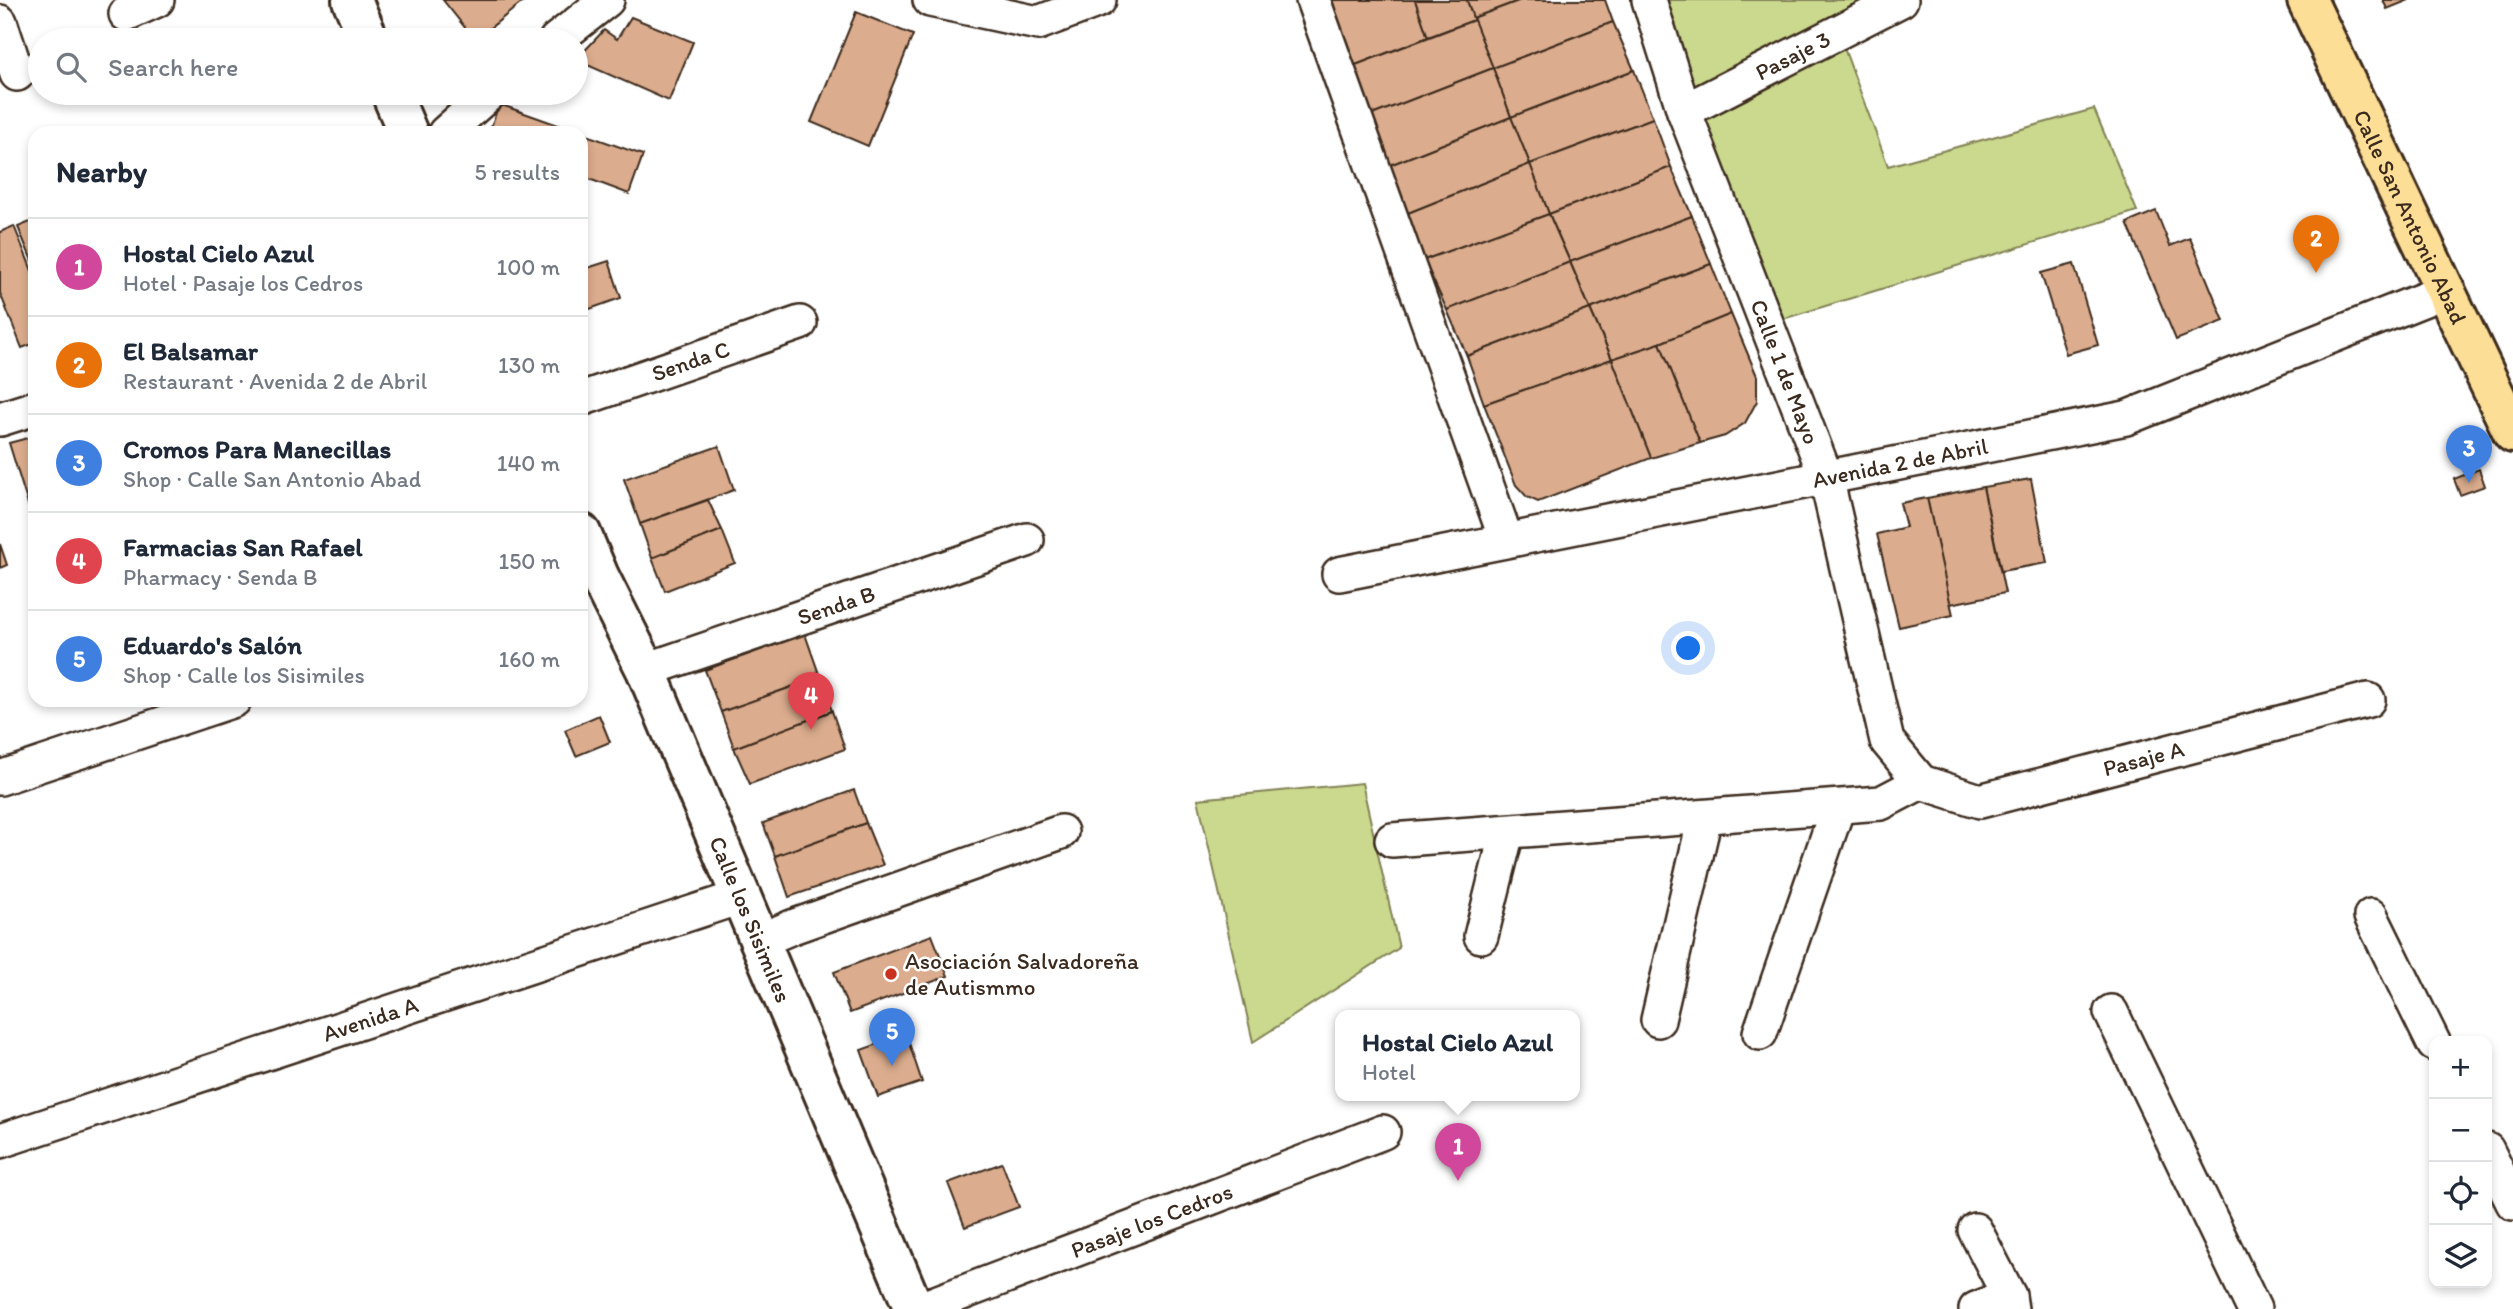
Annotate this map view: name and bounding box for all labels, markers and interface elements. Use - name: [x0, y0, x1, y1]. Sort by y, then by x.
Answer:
- street label: Pasaje 3: [1750, 25, 1835, 86]
- search box: [28, 28, 588, 105]
- icon: search: [52, 48, 90, 86]
- text: Search here: [108, 51, 238, 83]
- street label: Calle San Antonio Abad: [2347, 105, 2473, 328]
- text: Nearby: [56, 153, 147, 190]
- text: 5 results: [474, 158, 560, 186]
- pin: 2: [2293, 215, 2339, 273]
- text: Hostal Cielo Azul: [123, 237, 314, 269]
- text: 1: [74, 253, 84, 281]
- text: 100 m: [496, 253, 560, 281]
- text: Hotel · Pasaje los Cedros: [123, 269, 363, 297]
- street label: Calle 1 de Mayo: [1744, 295, 1826, 448]
- text: El Balsamar: [123, 335, 258, 367]
- street label: Senda C: [648, 335, 733, 387]
- text: 2: [73, 351, 85, 379]
- text: 130 m: [498, 351, 560, 379]
- text: Restaurant · Avenida 2 de Abril: [123, 367, 427, 395]
- pin: 3: [2446, 425, 2492, 483]
- street label: Avenida 2 de Abril: [1810, 432, 1991, 494]
- text: Cromos Para Manecillas: [123, 433, 391, 465]
- text: 3: [73, 449, 85, 477]
- text: 140 m: [497, 449, 560, 477]
- text: Shop · Calle San Antonio Abad: [123, 465, 421, 493]
- text: Farmacias San Rafael: [123, 531, 363, 563]
- text: 4: [72, 547, 86, 575]
- text: 150 m: [499, 547, 560, 575]
- text: Pharmacy · Senda B: [123, 563, 318, 591]
- street label: Senda B: [794, 579, 879, 631]
- text: Eduardo's Salón: [123, 629, 302, 661]
- your location: [1671, 631, 1705, 665]
- text: 5: [73, 645, 85, 673]
- text: 160 m: [498, 645, 560, 673]
- text: Shop · Calle los Sisimiles: [123, 661, 365, 689]
- pin: 4: [788, 672, 834, 730]
- street label: Pasaje A: [2100, 734, 2187, 782]
- street label: Calle los Sisimiles: [703, 832, 798, 1007]
- place label: Asociación Salvadoreña de Autismmo: [905, 947, 1139, 1001]
- marker: Asociación Salvadoreña de Autismmo: [883, 966, 899, 982]
- street label: Avenida A: [319, 990, 422, 1048]
- pin: 5: [869, 1008, 915, 1066]
- popup: [1335, 1010, 1580, 1101]
- text: Hostal Cielo Azul: [1362, 1026, 1553, 1058]
- map controls: [2429, 1036, 2492, 1288]
- button: +: [2429, 1036, 2492, 1099]
- text: Hotel: [1362, 1058, 1416, 1086]
- button: −: [2429, 1099, 2492, 1162]
- pin: 1: [1435, 1123, 1481, 1181]
- button: locate: [2429, 1162, 2492, 1225]
- street label: Pasaje los Cedros: [1067, 1177, 1236, 1264]
- button: layers: [2429, 1225, 2492, 1288]

